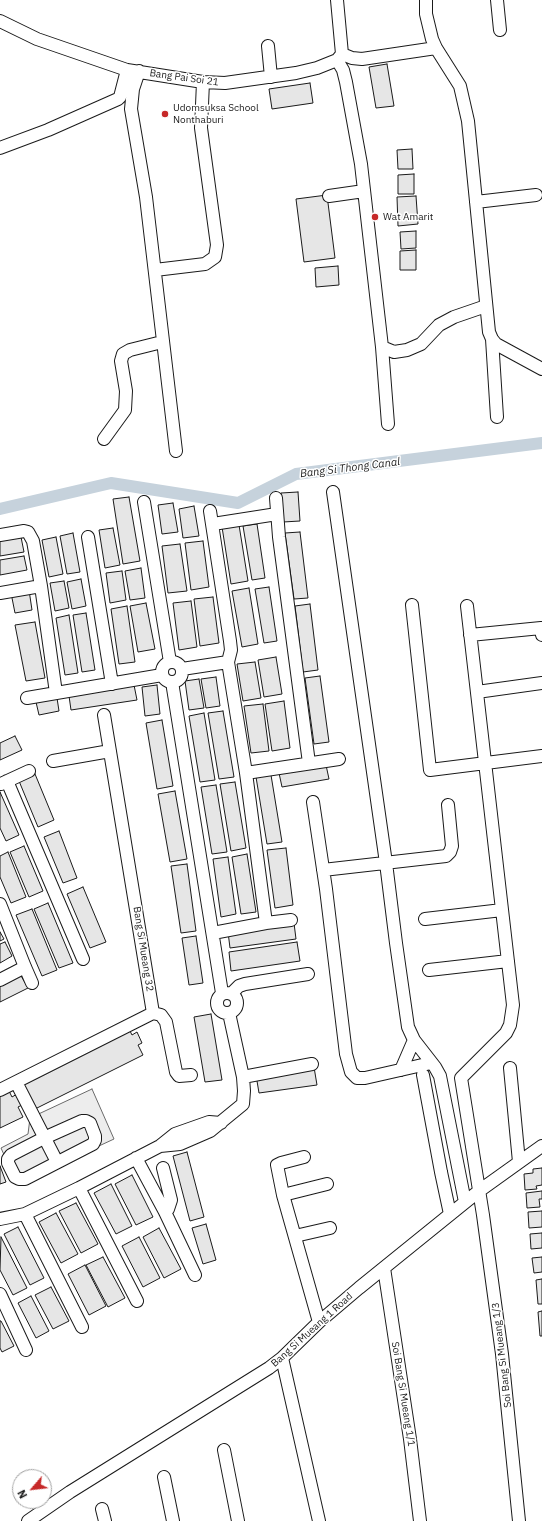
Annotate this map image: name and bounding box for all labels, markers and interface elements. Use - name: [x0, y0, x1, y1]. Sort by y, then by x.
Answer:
- street label: Bang Pai Soi 21: [149, 67, 219, 89]
- place label: Udomsuksa School Nonthaburi: [173, 102, 259, 126]
- marker: Udomsuksa School Nonthaburi: [160, 109, 170, 119]
- place label: Wat Amarit: [383, 211, 433, 223]
- marker: Wat Amarit: [370, 212, 380, 222]
- water label: Bang Si Thong Canal: [299, 455, 401, 481]
- street label: Bang Si Mueang 32: [130, 906, 156, 992]
- street label: Bang Si Mueang 1 Road: [269, 1290, 355, 1370]
- street label: Soi Bang Si Mueang 1/3: [490, 1302, 514, 1408]
- street label: Soi Bang Si Mueang 1/1: [389, 1341, 417, 1447]
- north arrow: [12, 1469, 52, 1509]
- text: N: [14, 1487, 30, 1501]

